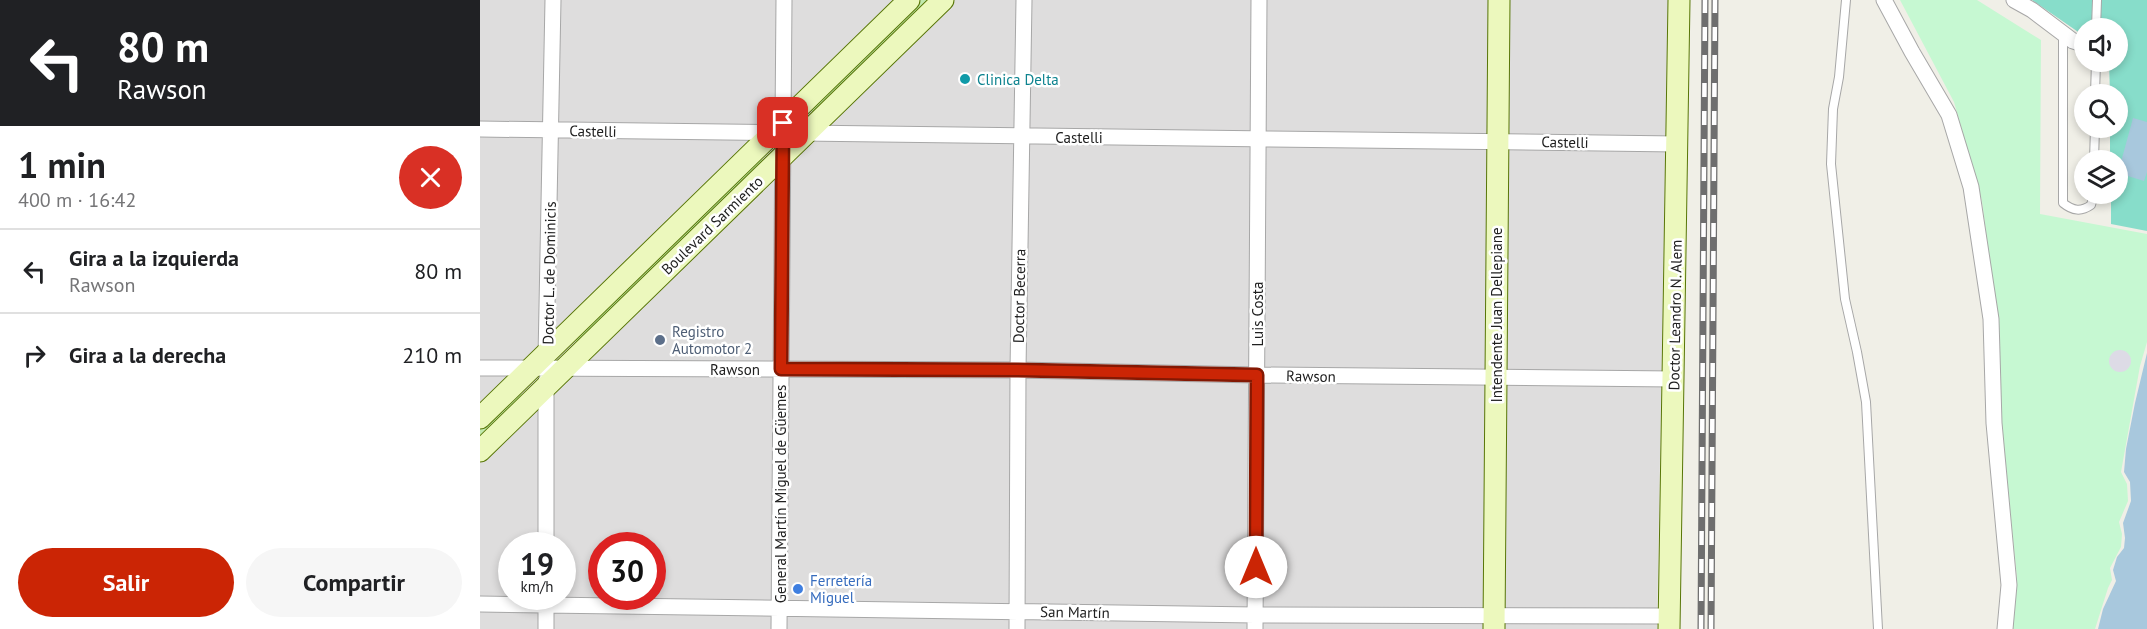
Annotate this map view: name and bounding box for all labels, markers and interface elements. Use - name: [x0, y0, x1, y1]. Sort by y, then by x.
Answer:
- map controls: [2074, 18, 2128, 204]
- button: sound: [2074, 18, 2128, 72]
- text: 80 m: [117, 19, 209, 74]
- icon: left: [18, 24, 96, 102]
- place label: Clinica Delta: [977, 70, 1059, 89]
- text: Rawson: [117, 72, 207, 106]
- marker: Clinica Delta: [958, 72, 972, 86]
- button: search: [2074, 84, 2128, 138]
- pin: [757, 97, 808, 148]
- icon: arrive: [766, 106, 799, 139]
- street label: Castelli: [569, 121, 617, 141]
- street label: Castelli: [1055, 128, 1103, 147]
- street label: Castelli: [1541, 132, 1589, 152]
- text: 1 min: [18, 141, 106, 188]
- button: close: [399, 146, 462, 209]
- button: layers: [2074, 150, 2128, 204]
- street label: Boulevard Sarmiento: [657, 172, 767, 278]
- text: 400 m · 16:42: [18, 187, 136, 213]
- street label: Doctor L. de Dominicis: [538, 201, 560, 345]
- street label: Intendente Juan Dellepiane: [1487, 227, 1506, 403]
- street label: Doctor Leandro N. Alem: [1664, 240, 1686, 390]
- text: Gira a la izquierda: [69, 244, 239, 272]
- street label: Doctor Becerra: [1009, 249, 1029, 343]
- icon: left: [18, 255, 51, 288]
- text: 80 m: [414, 257, 462, 285]
- text: Rawson: [69, 272, 135, 298]
- street label: Luis Costa: [1248, 282, 1267, 346]
- place label: Registro Automotor 2: [672, 322, 752, 358]
- marker: Registro Automotor 2: [653, 333, 667, 347]
- icon: right: [18, 339, 51, 372]
- text: Gira a la derecha: [69, 341, 226, 369]
- text: 210 m: [402, 341, 462, 369]
- street label: Rawson: [710, 360, 760, 379]
- street label: Rawson: [1286, 366, 1336, 386]
- street label: General Martín Miguel de Güemes: [771, 385, 790, 603]
- speed limit sign: 30: [588, 532, 666, 610]
- position arrow: [1224, 535, 1288, 599]
- text: 19: [520, 544, 554, 583]
- button: Salir: [18, 548, 234, 617]
- button: Compartir: [246, 548, 462, 617]
- place label: Ferretería Miguel: [810, 571, 872, 607]
- text: km/h: [521, 577, 553, 596]
- marker: Ferretería Miguel: [791, 582, 805, 596]
- street label: San Martín: [1040, 602, 1110, 622]

